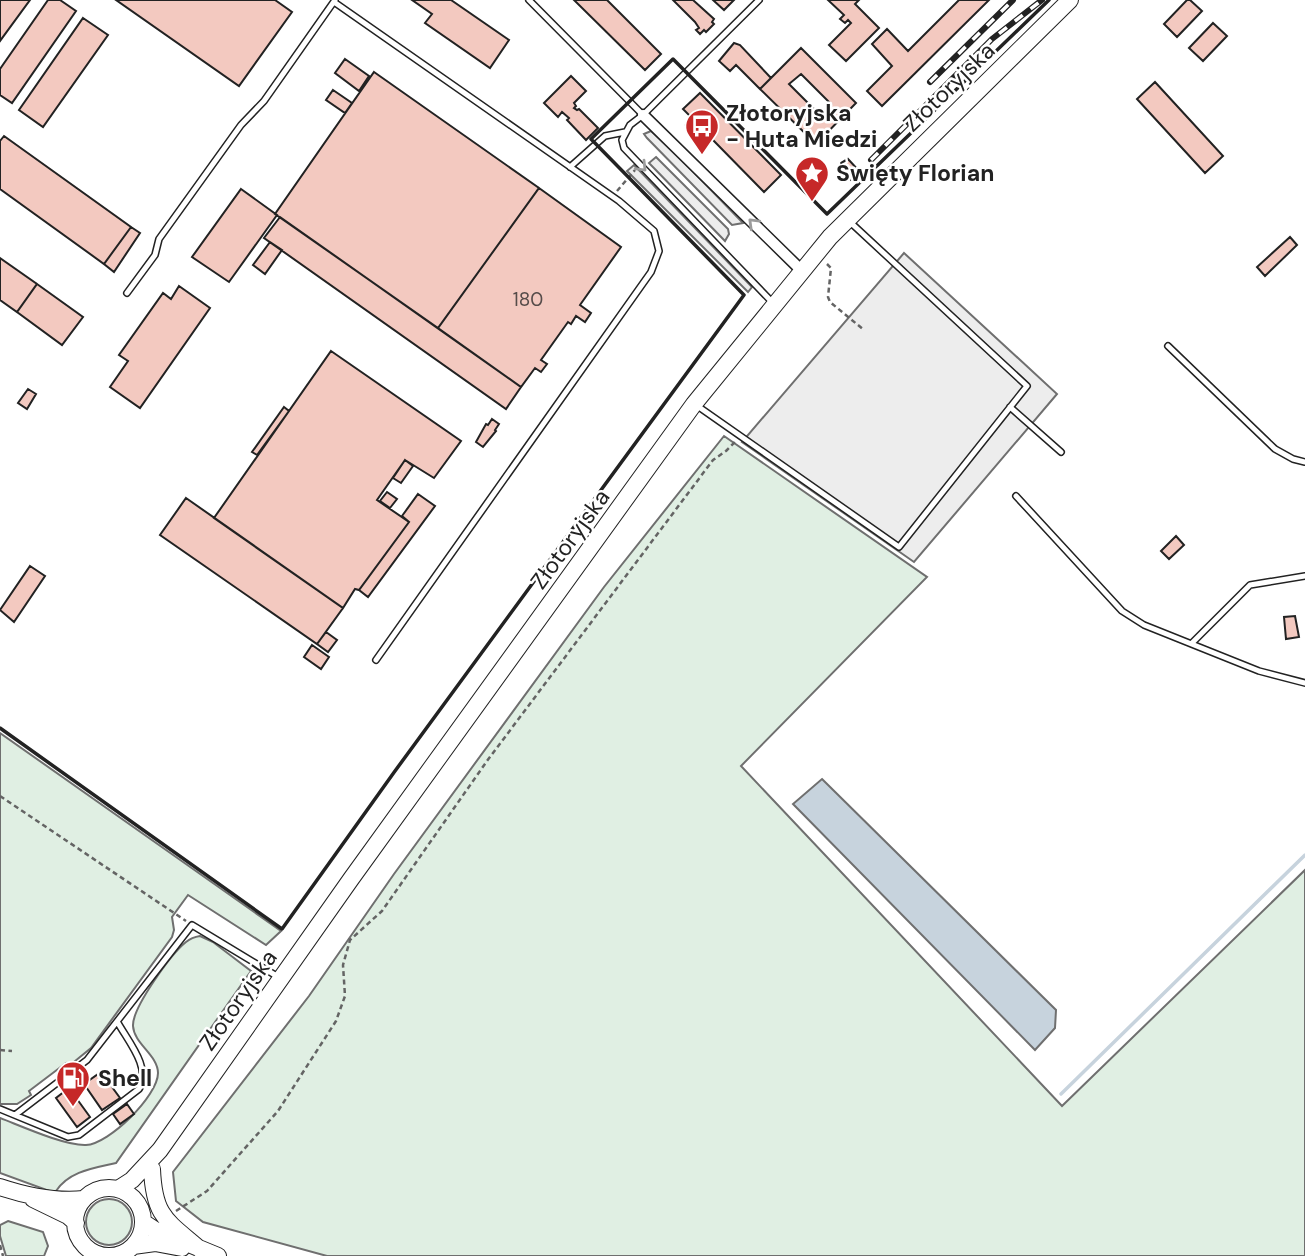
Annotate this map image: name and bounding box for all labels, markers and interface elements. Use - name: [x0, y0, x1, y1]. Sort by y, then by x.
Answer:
- street label: Złotoryjska: [897, 36, 1001, 138]
- place label: Złotoryjska - Huta Miedzi: [726, 98, 877, 154]
- bus stop icon: Złotoryjska - Huta Miedzi: [683, 107, 721, 156]
- place icon: Święty Florian: [793, 154, 831, 203]
- place label: Święty Florian: [836, 158, 994, 188]
- one-way arrow: [634, 159, 647, 172]
- one-way arrow: [748, 218, 761, 231]
- house number: 180: [513, 287, 543, 312]
- street label: Złotoryjska: [524, 483, 616, 595]
- street label: Złotoryjska: [192, 944, 284, 1056]
- fuel station icon: Shell: [54, 1059, 92, 1108]
- place label: Shell: [98, 1063, 152, 1093]

